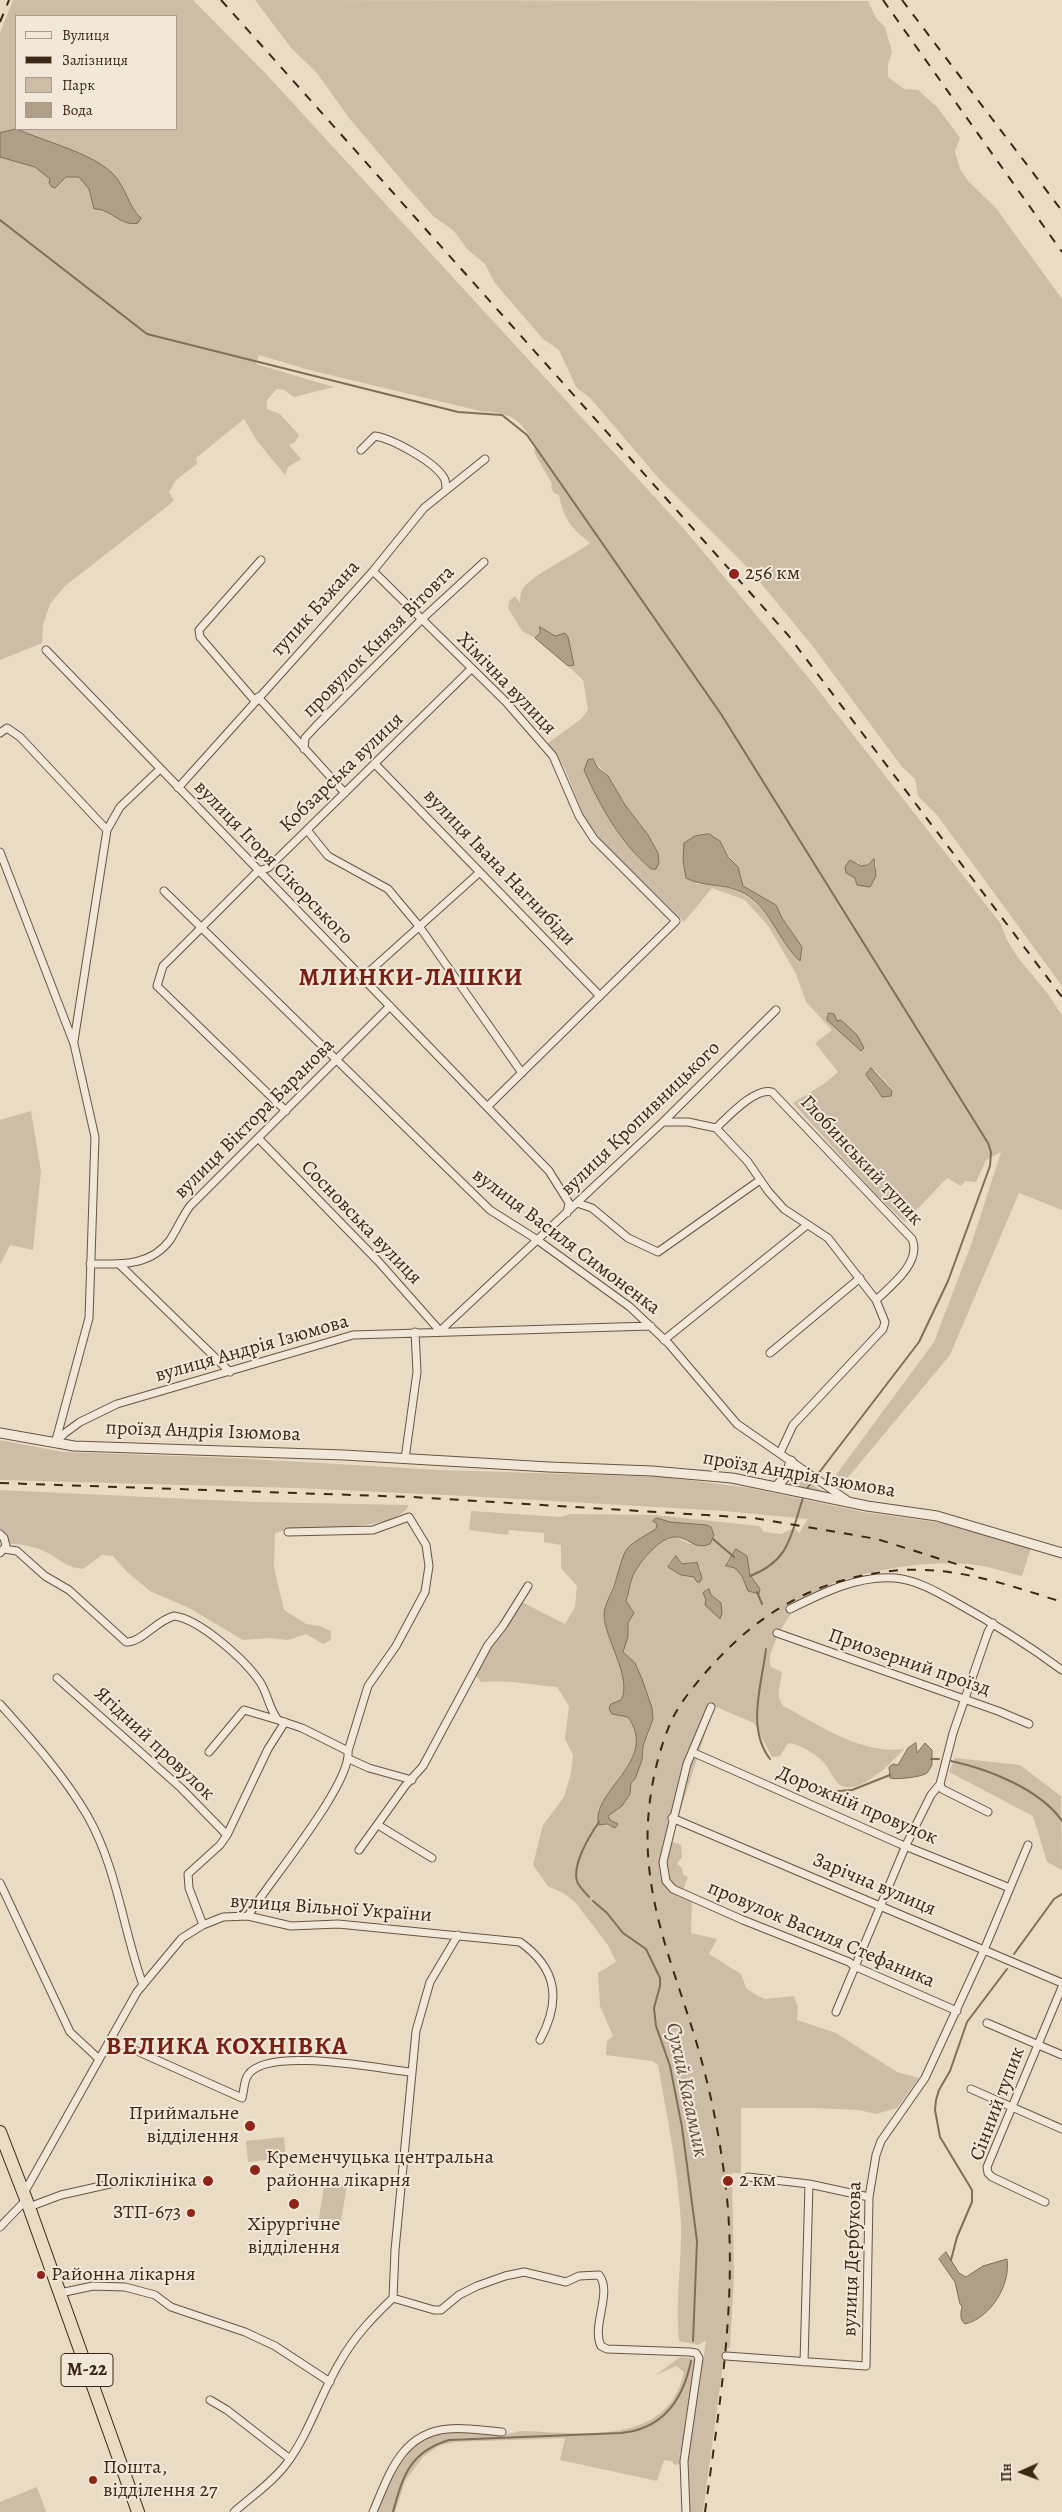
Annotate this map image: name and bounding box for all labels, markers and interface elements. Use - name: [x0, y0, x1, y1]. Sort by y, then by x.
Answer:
- legend: [15, 15, 178, 130]
- text: Вулиця: [62, 25, 109, 45]
- text: Залізниця: [62, 50, 128, 70]
- text: Парк: [62, 75, 95, 95]
- text: Вода: [62, 100, 93, 120]
- street label: тупик Бажана: [267, 556, 365, 662]
- street label: провулок Князя Вітовта: [298, 561, 460, 723]
- place label: 256 км: [745, 562, 800, 586]
- marker: 256 км: [727, 567, 741, 581]
- street label: Хімічна вулиця: [451, 628, 561, 740]
- street label: Кобзарська вулиця: [275, 708, 409, 838]
- street label: вулиця Ігоря Сікорського: [188, 776, 358, 950]
- street label: вулиця Івана Нагнибіди: [418, 785, 580, 951]
- district label: МЛИНКИ-ЛАШКИ: [297, 964, 525, 994]
- street label: вулиця Віктора Баранова: [170, 1034, 340, 1204]
- street label: вулиця Кропивницького: [556, 1037, 726, 1201]
- street label: Глобинський тупик: [794, 1091, 928, 1231]
- street label: Сосновська вулиця: [296, 1156, 426, 1290]
- street label: вулиця Василя Симоненка: [467, 1164, 665, 1320]
- street label: вулиця Андрія Ізюмова: [152, 1310, 352, 1388]
- street label: проїзд Андрія Ізюмова: [105, 1417, 301, 1447]
- street label: проїзд Андрія Ізюмова: [701, 1446, 897, 1504]
- street label: Приозерний проїзд: [825, 1624, 993, 1702]
- street label: Ягідний провулок: [89, 1682, 219, 1806]
- street label: Дорожній провулок: [773, 1761, 941, 1851]
- street label: Зарічна вулиця: [809, 1848, 939, 1922]
- street label: провулок Василя Стефаника: [704, 1876, 938, 1994]
- street label: вулиця Вільної України: [229, 1890, 433, 1928]
- water label: Сухий Кагамлик: [659, 2021, 713, 2159]
- district label: ВЕЛИКА КОХНІВКА: [104, 2033, 350, 2063]
- street label: Сінний тупик: [965, 2044, 1031, 2164]
- place label: Приймальне відділення: [129, 2102, 239, 2149]
- marker: Приймальне відділення: [243, 2119, 257, 2133]
- place label: Кременчуцька центральна районна лікарня: [266, 2146, 494, 2193]
- marker: Кременчуцька центральна районна лікарня: [248, 2163, 262, 2177]
- place label: Поліклініка: [95, 2169, 197, 2193]
- place label: 2 км: [739, 2169, 776, 2193]
- marker: Поліклініка: [201, 2174, 215, 2188]
- marker: 2 км: [721, 2174, 735, 2188]
- street label: вулиця Дербукова: [838, 2181, 868, 2337]
- marker: Хірургічне відділення: [287, 2197, 301, 2211]
- place label: ЗТП-673: [113, 2201, 181, 2225]
- marker: ЗТП-673: [185, 2207, 197, 2219]
- place label: Хірургічне відділення: [248, 2213, 340, 2260]
- place label: Районна лікарня: [51, 2263, 196, 2287]
- marker: Районна лікарня: [35, 2269, 47, 2281]
- road number: М-22: [61, 2354, 113, 2386]
- north arrow: [997, 2447, 1047, 2497]
- place label: Пошта, відділення 27: [103, 2456, 217, 2503]
- text: Пн: [997, 2463, 1016, 2482]
- marker: Пошта, відділення 27: [87, 2474, 99, 2486]

